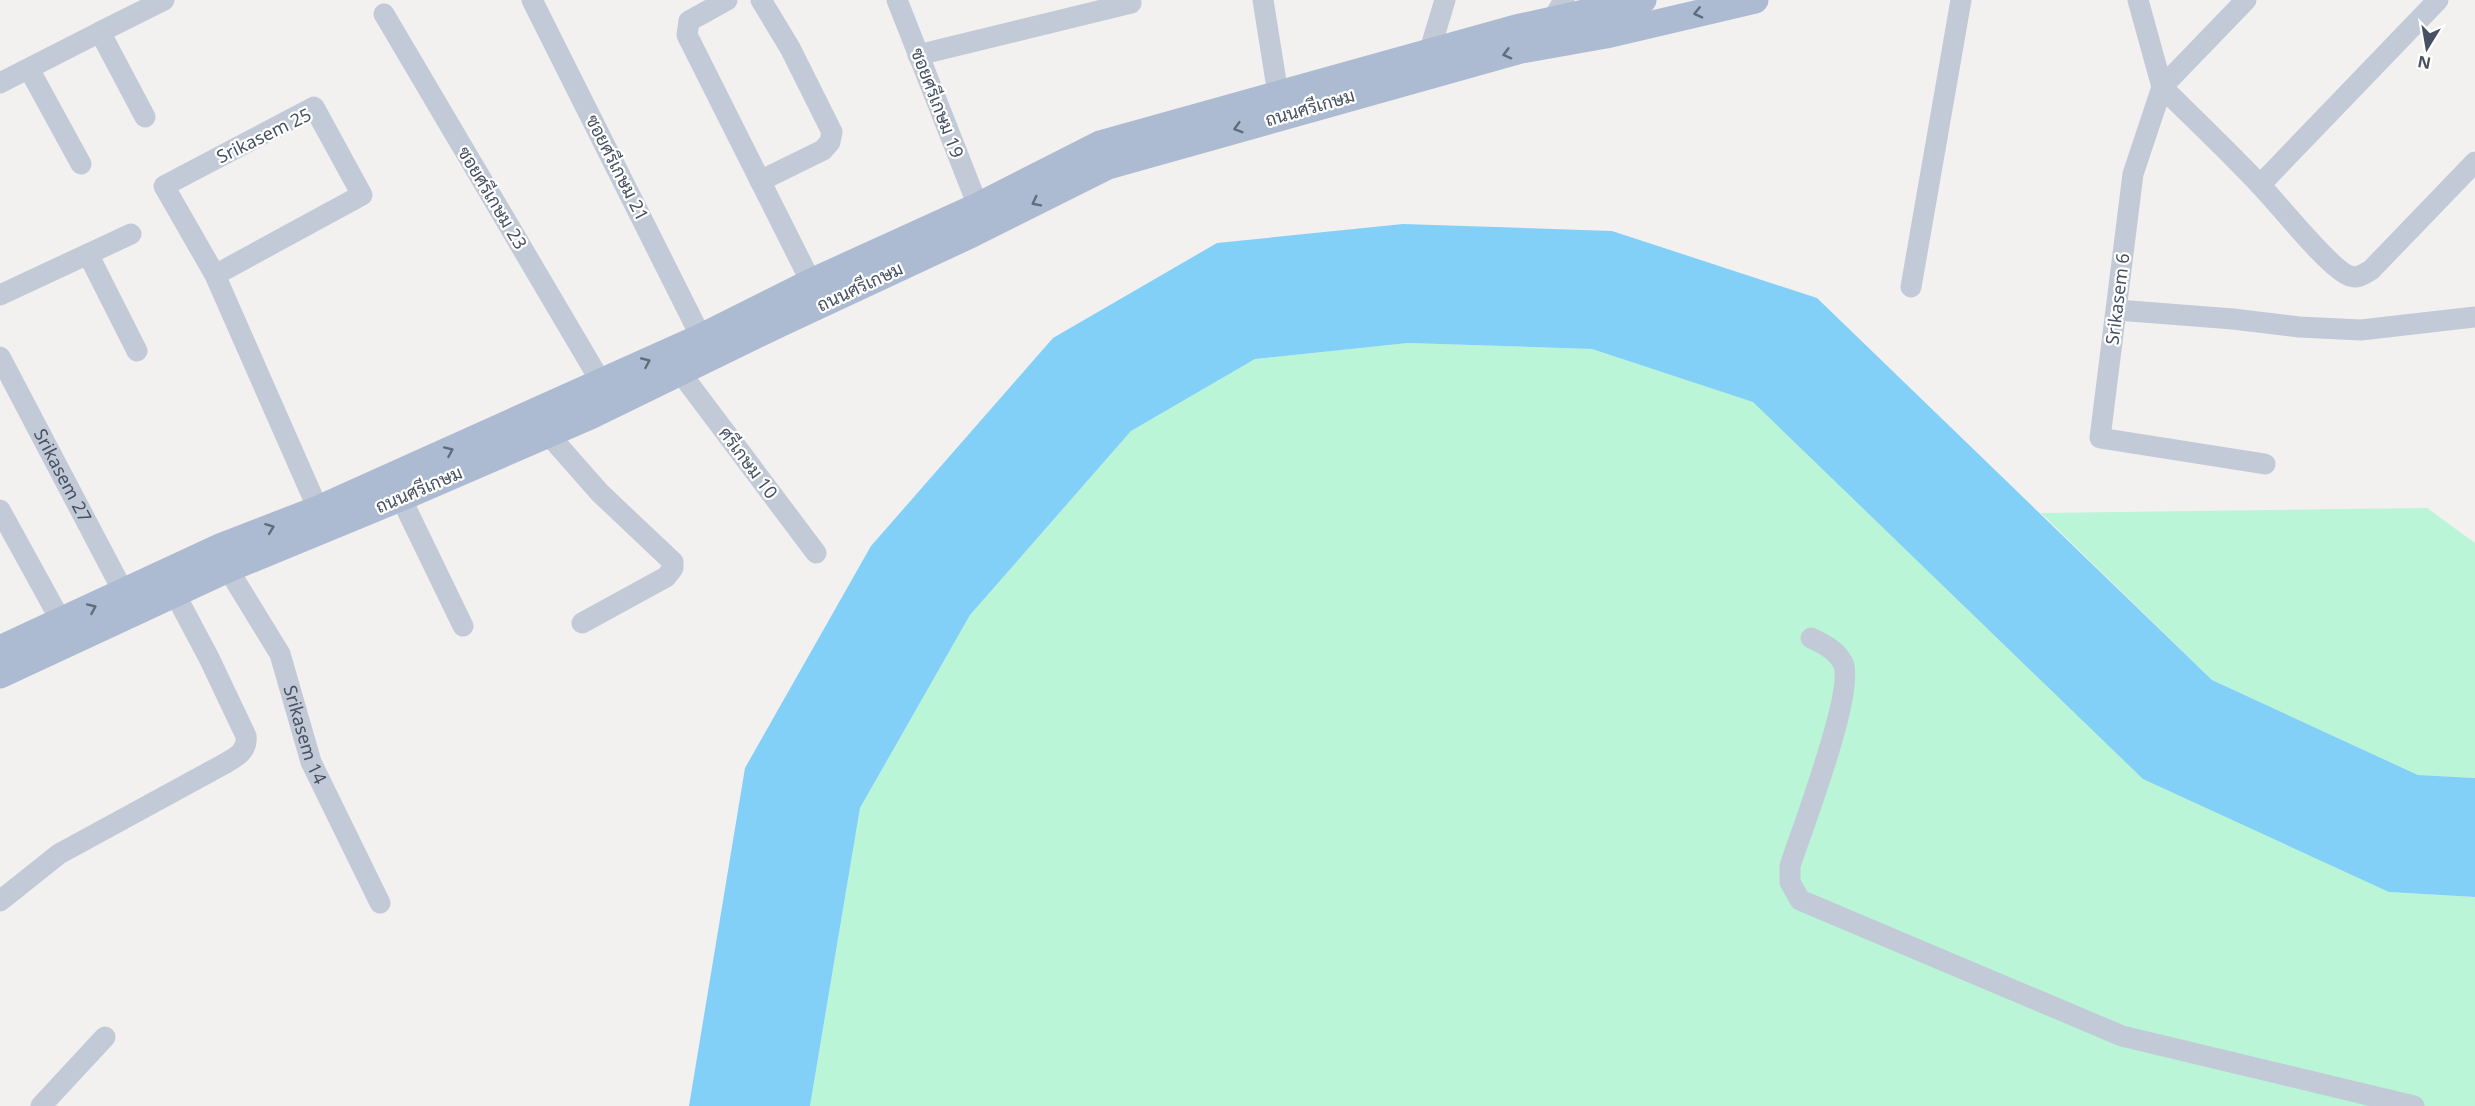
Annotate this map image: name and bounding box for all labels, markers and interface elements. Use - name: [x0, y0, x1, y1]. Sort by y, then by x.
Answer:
- one-way arrow: [1693, 6, 1703, 19]
- north arrow: [2397, 18, 2457, 78]
- street label: ซอยศรีเกษม 19: [906, 44, 970, 161]
- one-way arrow: [1502, 47, 1513, 59]
- text: N: [2416, 51, 2433, 75]
- street label: ถนนศรีเกษม: [1262, 83, 1357, 131]
- street label: Srikasem 25: [212, 102, 315, 168]
- street label: ซอยศรีเกษม 21: [581, 110, 655, 225]
- one-way arrow: [1233, 121, 1244, 133]
- street label: ซอยศรีเกษม 23: [453, 142, 533, 253]
- one-way arrow: [1032, 195, 1043, 206]
- street label: Srikasem 6: [2099, 252, 2135, 346]
- street label: ถนนศรีเกษม: [813, 256, 906, 316]
- one-way arrow: [639, 357, 650, 369]
- street label: ศรีเกษม 10: [714, 422, 784, 503]
- street label: Srikasem 27: [29, 424, 98, 526]
- one-way arrow: [442, 446, 453, 458]
- street label: ถนนศรีเกษม: [372, 460, 466, 518]
- one-way arrow: [263, 523, 274, 535]
- one-way arrow: [85, 603, 96, 615]
- street label: Srikasem 14: [279, 682, 333, 788]

